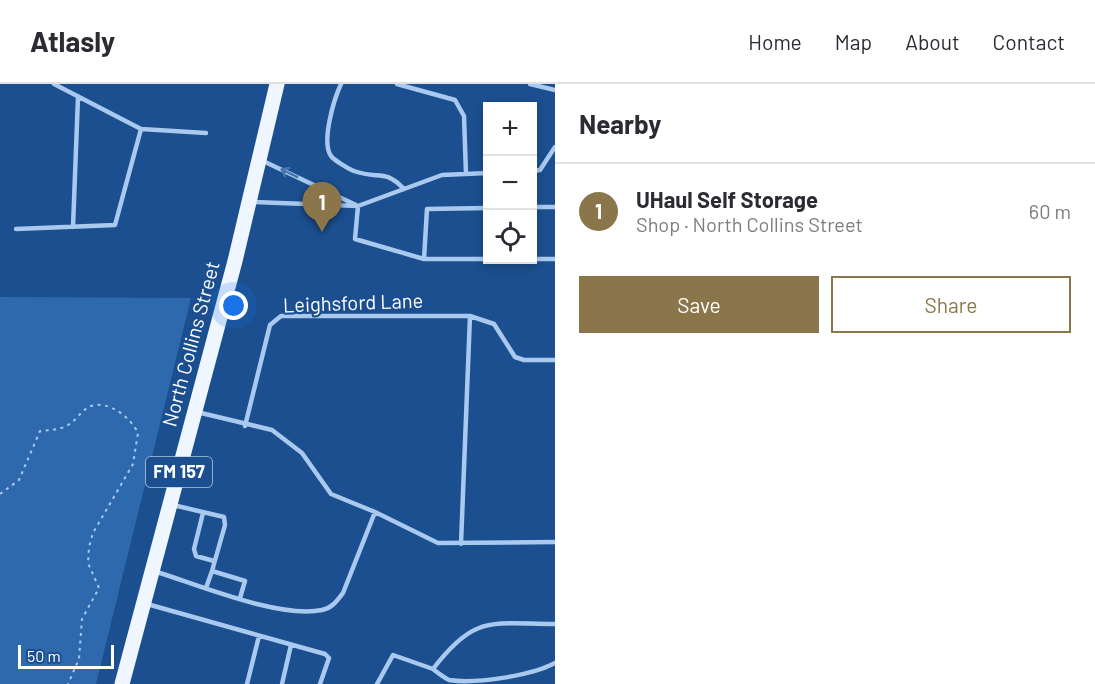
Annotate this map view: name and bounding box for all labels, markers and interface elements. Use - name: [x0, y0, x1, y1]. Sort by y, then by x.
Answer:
- text: Atlasly: [30, 24, 115, 58]
- text: Home: [748, 29, 802, 54]
- text: Map: [835, 29, 872, 54]
- text: About: [905, 29, 960, 54]
- text: Contact: [993, 29, 1065, 54]
- map controls: [483, 102, 537, 264]
- button: +: [483, 102, 537, 156]
- text: Nearby: [579, 108, 661, 139]
- button: −: [483, 156, 537, 210]
- one-way arrow: [281, 167, 299, 179]
- pin: 1: [302, 182, 342, 232]
- text: UHaul Self Storage: [636, 186, 818, 212]
- text: 1: [595, 199, 602, 223]
- text: 60 m: [1029, 199, 1071, 223]
- button: locate: [483, 210, 537, 264]
- text: Shop · North Collins Street: [636, 212, 863, 236]
- street label: North Collins Street: [156, 258, 224, 429]
- button: Save: [579, 276, 819, 333]
- button: Share: [831, 276, 1071, 333]
- street label: Leighsford Lane: [282, 288, 423, 316]
- your location: [219, 291, 248, 320]
- road number: FM 157: [146, 457, 212, 487]
- scale bar: [18, 642, 114, 670]
- text: 50 m: [27, 646, 61, 665]

